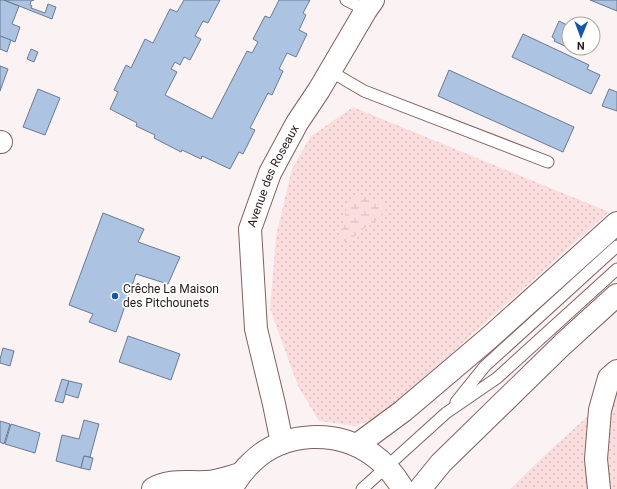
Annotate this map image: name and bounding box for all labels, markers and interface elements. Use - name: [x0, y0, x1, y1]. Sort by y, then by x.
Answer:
- north arrow: [561, 16, 601, 56]
- text: N: [577, 39, 585, 52]
- street label: Avenue des Roseaux: [244, 122, 302, 229]
- place label: Crêche La Maison des Pitchounets: [123, 282, 219, 310]
- marker: Crêche La Maison des Pitchounets: [110, 291, 120, 301]

